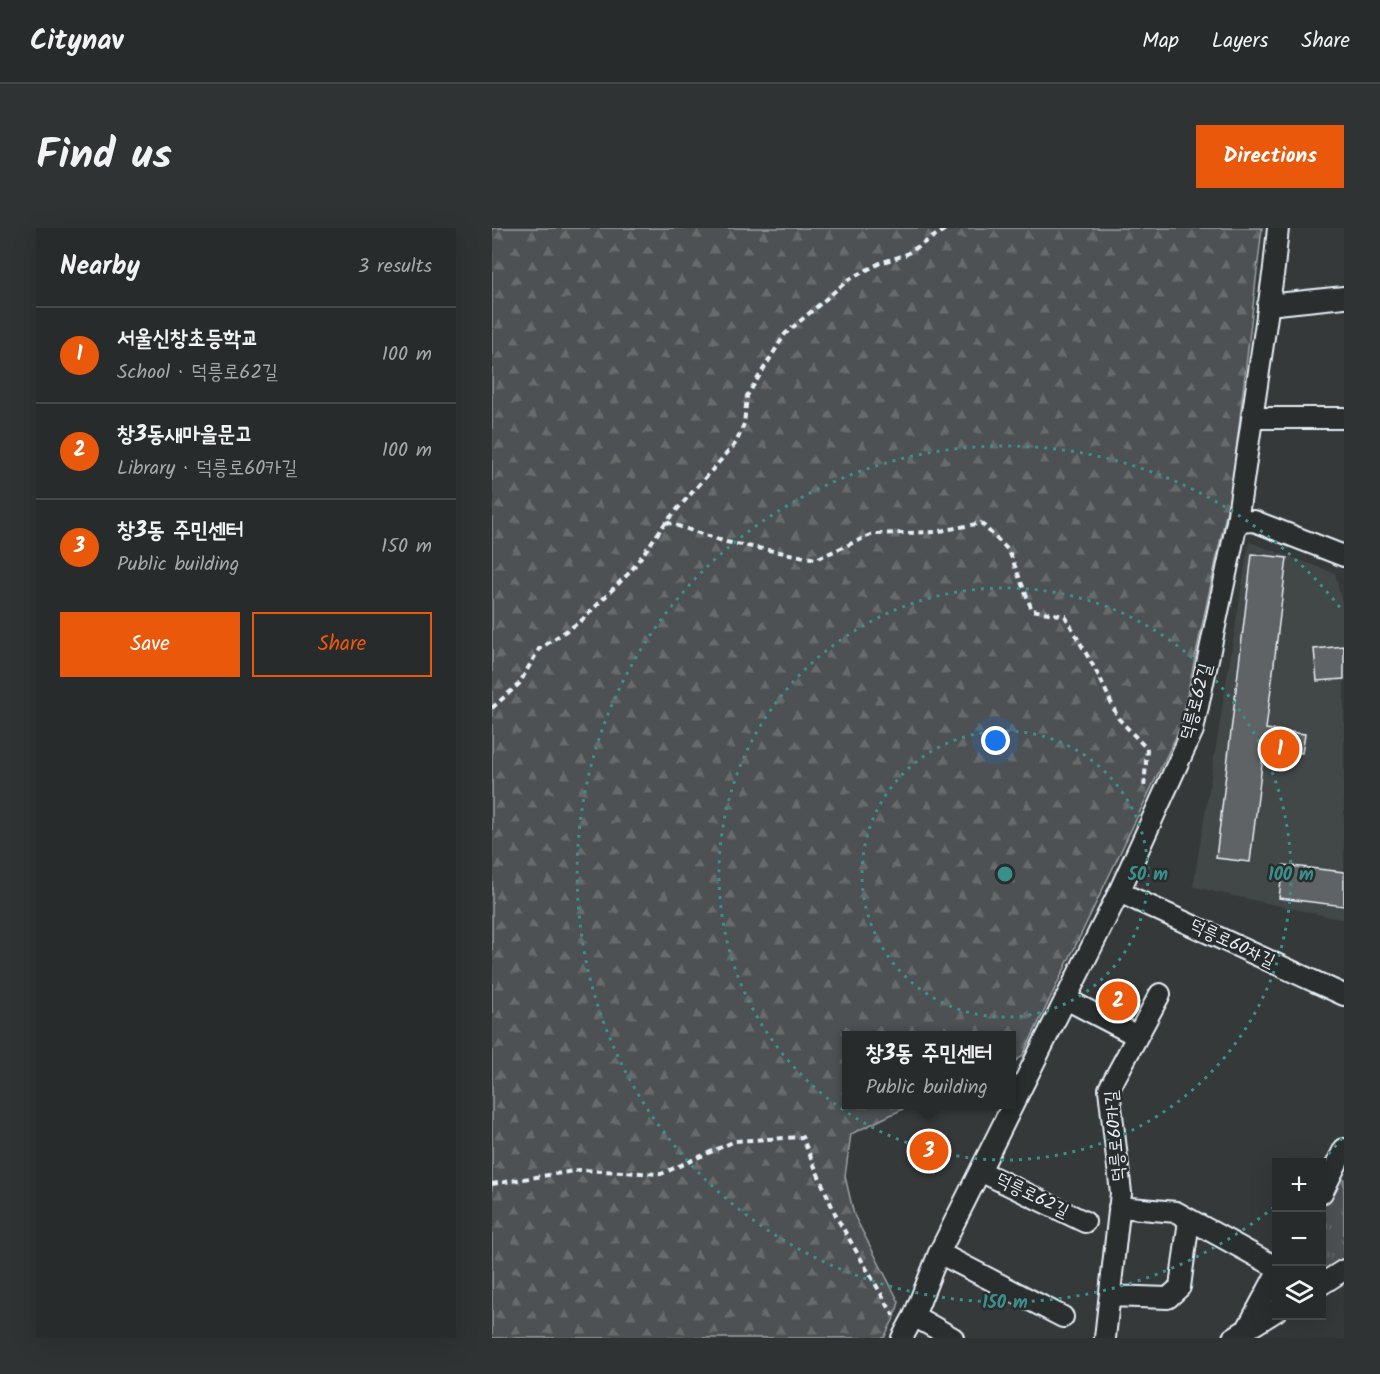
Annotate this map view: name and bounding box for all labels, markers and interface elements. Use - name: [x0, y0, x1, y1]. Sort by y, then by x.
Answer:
- text: Citynav: [30, 19, 123, 64]
- text: Map: [1142, 25, 1179, 58]
- text: Layers: [1212, 25, 1268, 58]
- text: Share: [1301, 25, 1350, 58]
- text: Find us: [36, 123, 172, 190]
- button: Directions: [1196, 125, 1344, 188]
- text: Nearby: [60, 246, 140, 288]
- text: 3 results: [358, 251, 432, 283]
- text: 서울신창초등학교: [117, 322, 259, 357]
- text: 1: [76, 339, 83, 371]
- text: 100 m: [382, 339, 432, 371]
- text: School · 덕릉로62길: [117, 357, 278, 389]
- text: 창3동새마을문고: [117, 418, 253, 453]
- text: 2: [74, 435, 85, 467]
- text: 100 m: [382, 435, 432, 467]
- text: Library · 덕릉로60카길: [117, 453, 298, 485]
- text: 창3동 주민센터: [117, 514, 244, 549]
- text: 3: [74, 531, 85, 563]
- text: 150 m: [381, 531, 432, 563]
- text: Public building: [117, 549, 239, 581]
- button: Save: [60, 612, 240, 677]
- button: Share: [252, 612, 432, 677]
- street label: 덕릉로62길: [1173, 660, 1221, 744]
- your location: [981, 726, 1010, 755]
- pin: 1: [1260, 726, 1300, 772]
- text: 50 m: [1127, 861, 1168, 890]
- text: 100 m: [1268, 861, 1314, 890]
- centre of rings: [995, 864, 1015, 884]
- street label: 덕릉로60차길: [1184, 912, 1280, 977]
- pin: 2: [1098, 978, 1138, 1024]
- popup: [842, 1031, 1016, 1109]
- text: 창3동 주민센터: [866, 1037, 992, 1072]
- text: Public building: [866, 1072, 988, 1104]
- street label: 덕릉로60카길: [1098, 1089, 1134, 1183]
- pin: 3: [910, 1128, 948, 1174]
- map controls: [1272, 1158, 1326, 1320]
- button: +: [1272, 1158, 1326, 1212]
- street label: 덕릉로62길: [990, 1166, 1074, 1226]
- button: −: [1272, 1212, 1326, 1266]
- button: layers: [1272, 1266, 1326, 1320]
- text: 150 m: [982, 1289, 1028, 1318]

